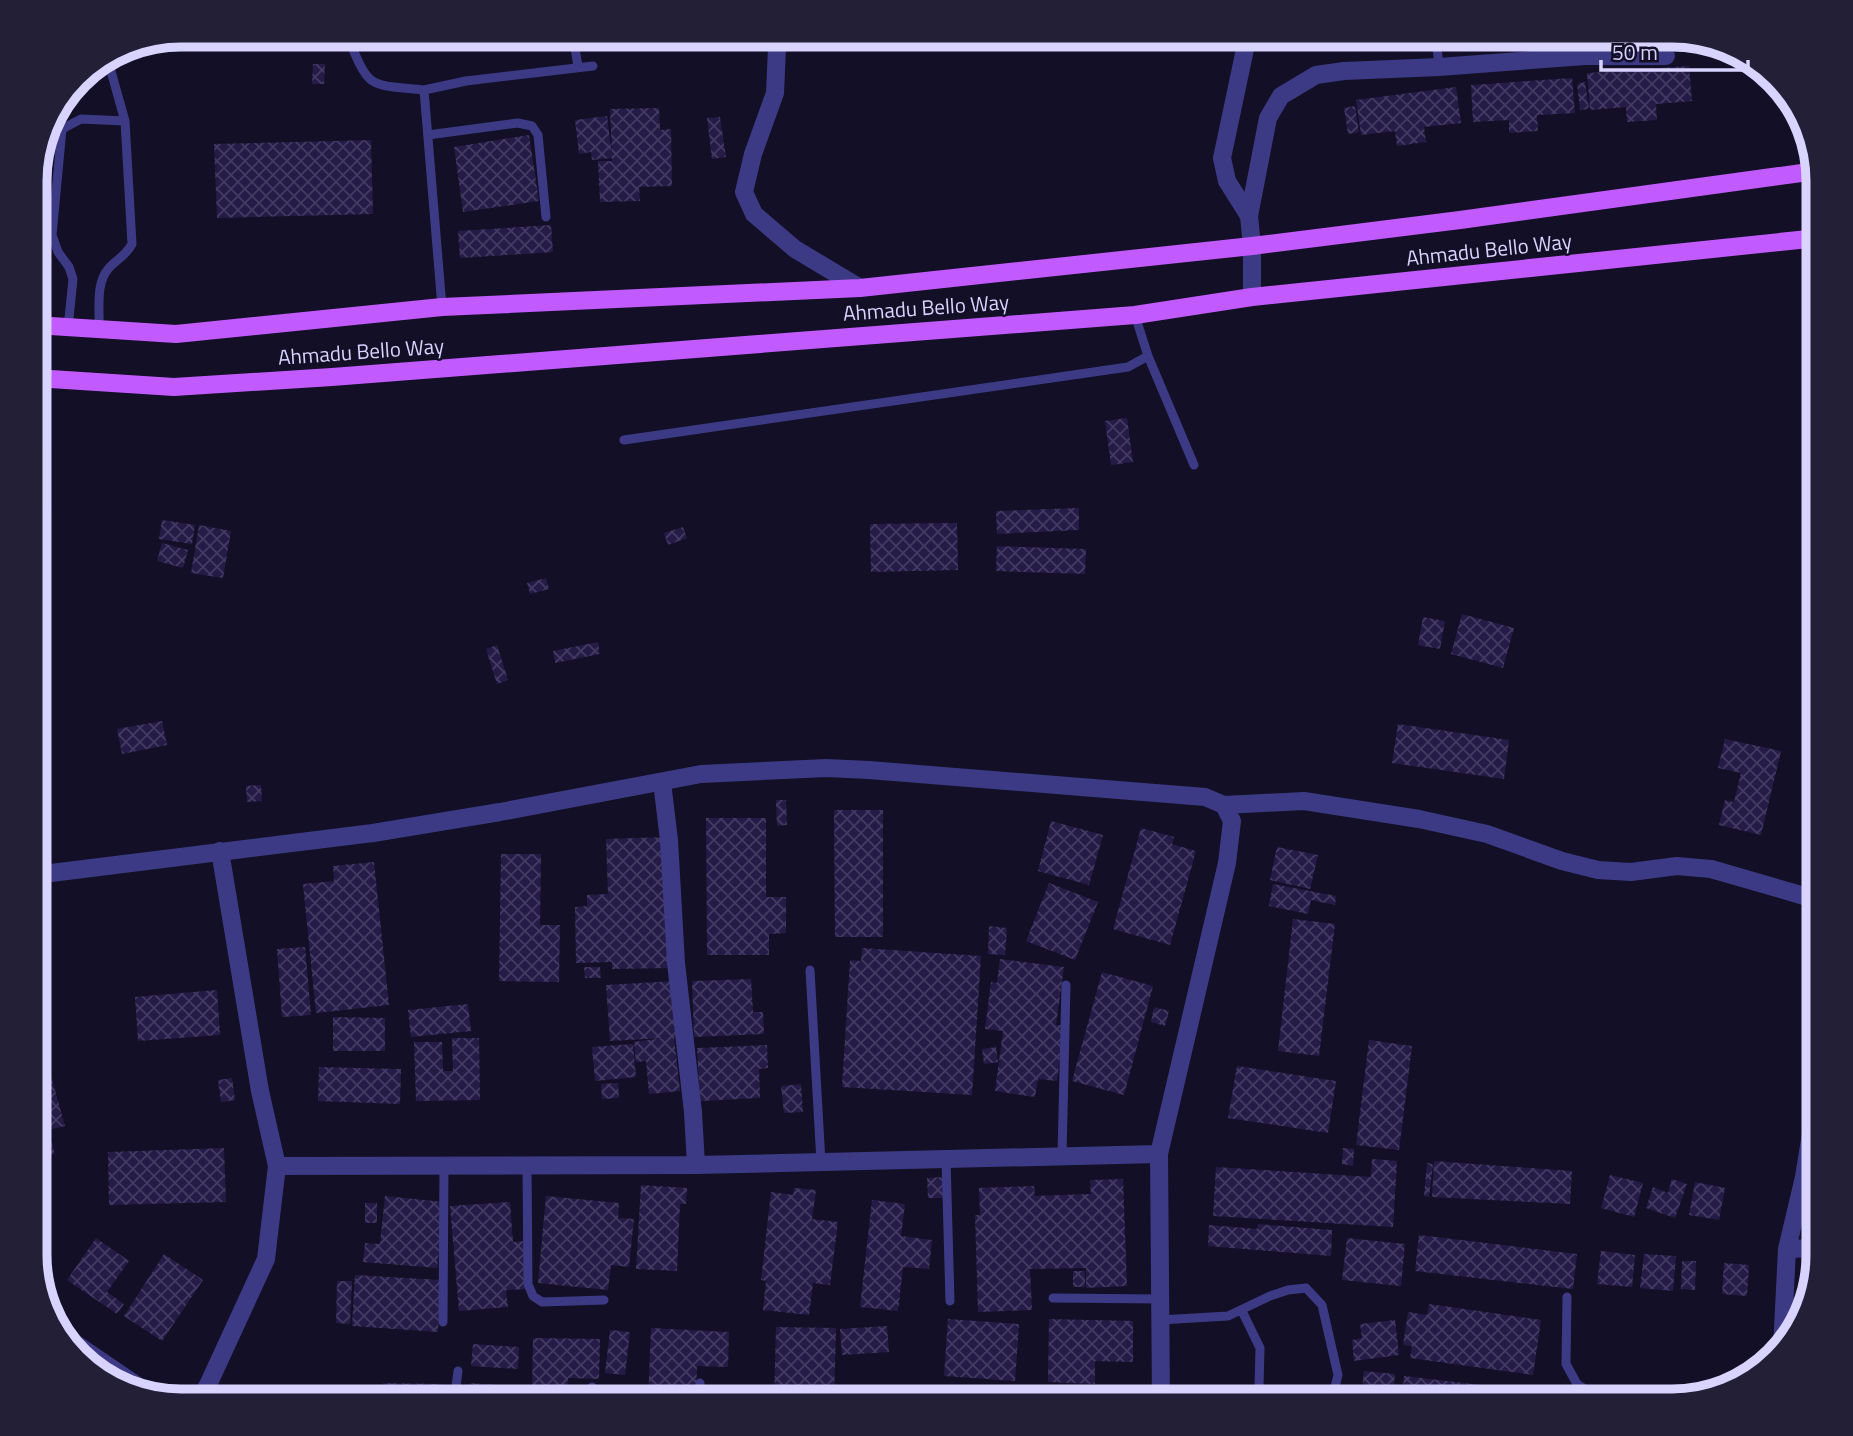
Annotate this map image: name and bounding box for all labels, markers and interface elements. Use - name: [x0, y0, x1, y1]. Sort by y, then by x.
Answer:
- scale bar: [1601, 28, 1748, 72]
- text: 50 m: [1612, 36, 1658, 68]
- street label: Ahmadu Bello Way: [1404, 224, 1573, 274]
- street label: Ahmadu Bello Way: [842, 285, 1010, 329]
- street label: Ahmadu Bello Way: [277, 329, 445, 373]

